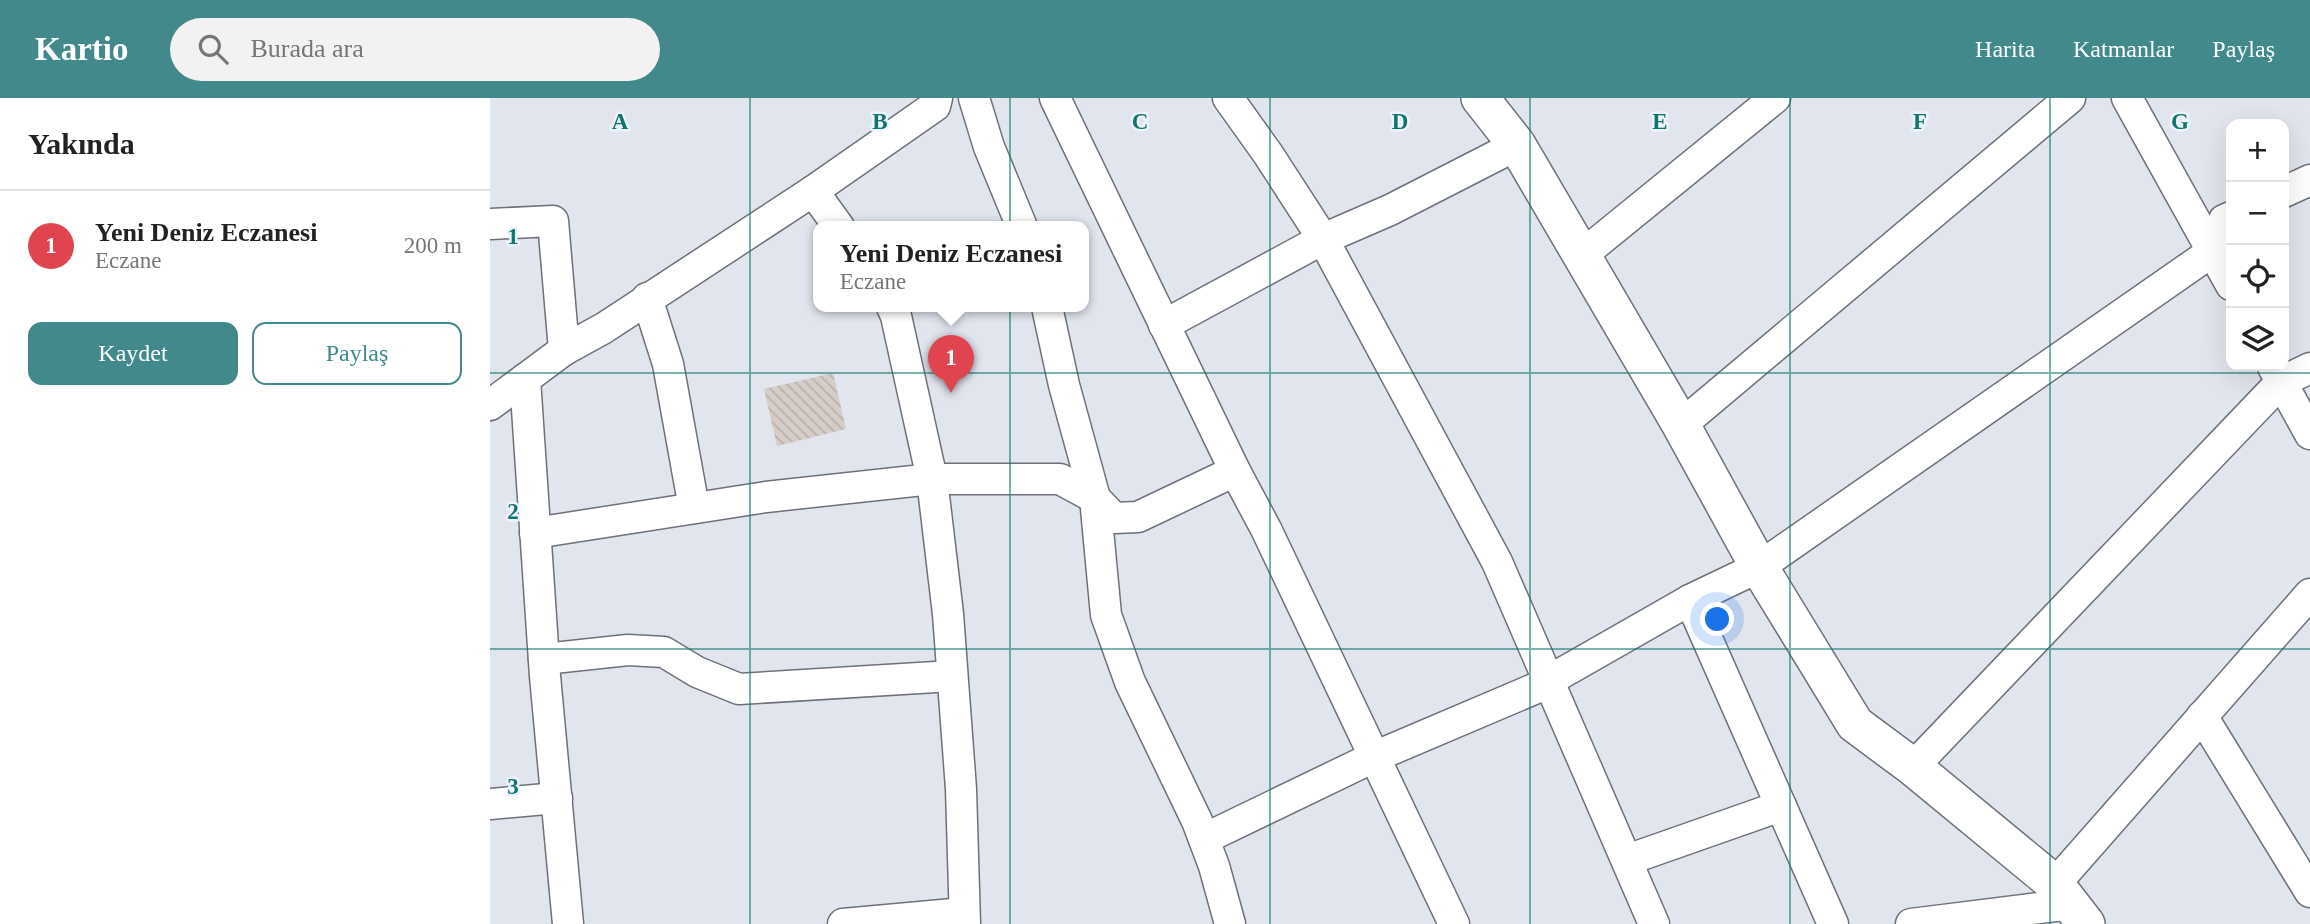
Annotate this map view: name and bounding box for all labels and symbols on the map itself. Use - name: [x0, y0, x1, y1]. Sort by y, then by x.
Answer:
- text: A: [612, 109, 629, 134]
- text: B: [872, 109, 888, 134]
- text: C: [1132, 109, 1148, 134]
- text: D: [1392, 109, 1408, 134]
- text: E: [1652, 109, 1668, 134]
- text: F: [1913, 109, 1927, 134]
- text: G: [2171, 109, 2189, 134]
- text: 1: [507, 224, 519, 249]
- pin: 1: [928, 335, 974, 393]
- text: 2: [507, 499, 519, 524]
- your location: [1700, 602, 1734, 636]
- text: 3: [507, 774, 519, 799]

